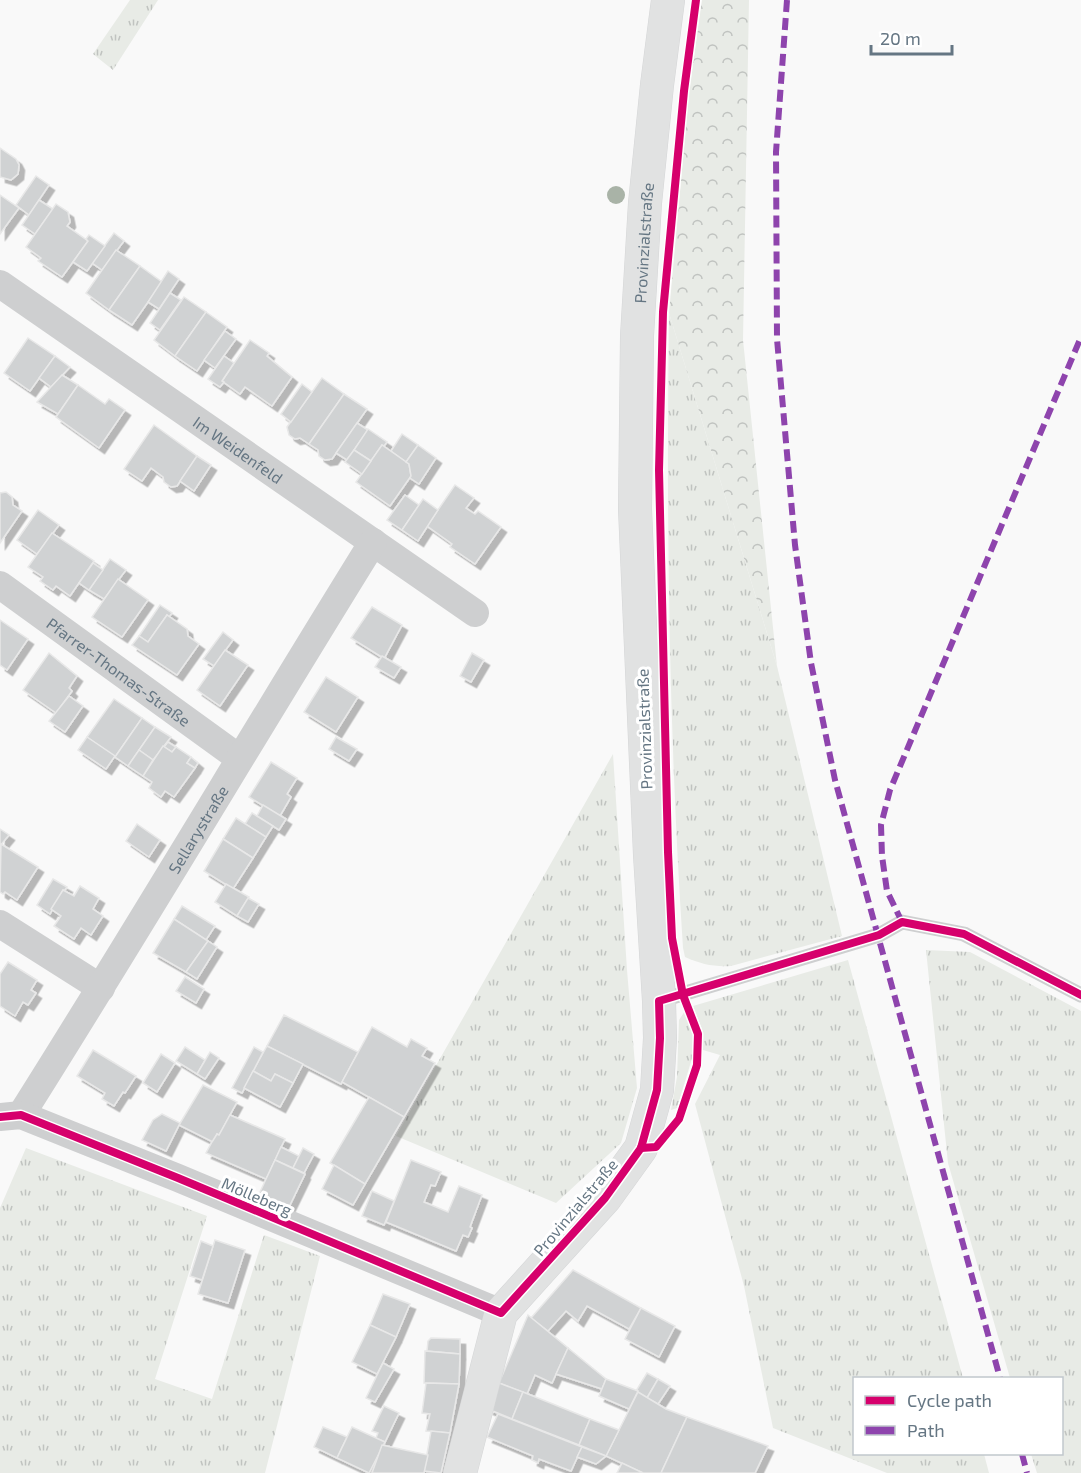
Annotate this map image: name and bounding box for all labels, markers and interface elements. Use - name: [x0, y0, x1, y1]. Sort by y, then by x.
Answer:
- scale bar: [871, 18, 952, 56]
- text: 20 m: [880, 27, 921, 49]
- street label: Provinzialstraße: [629, 182, 657, 304]
- street label: Im Weidenfeld: [190, 412, 287, 487]
- street label: Pfarrer-Thomas-Straße: [43, 613, 195, 730]
- street label: Provinzialstraße: [632, 668, 656, 790]
- street label: Sellarystraße: [163, 782, 231, 877]
- street label: Provinzialstraße: [529, 1155, 621, 1259]
- street label: Mölleberg: [219, 1173, 295, 1219]
- legend: [853, 1377, 1063, 1455]
- text: Cycle path: [907, 1389, 992, 1411]
- text: Path: [907, 1419, 945, 1441]

